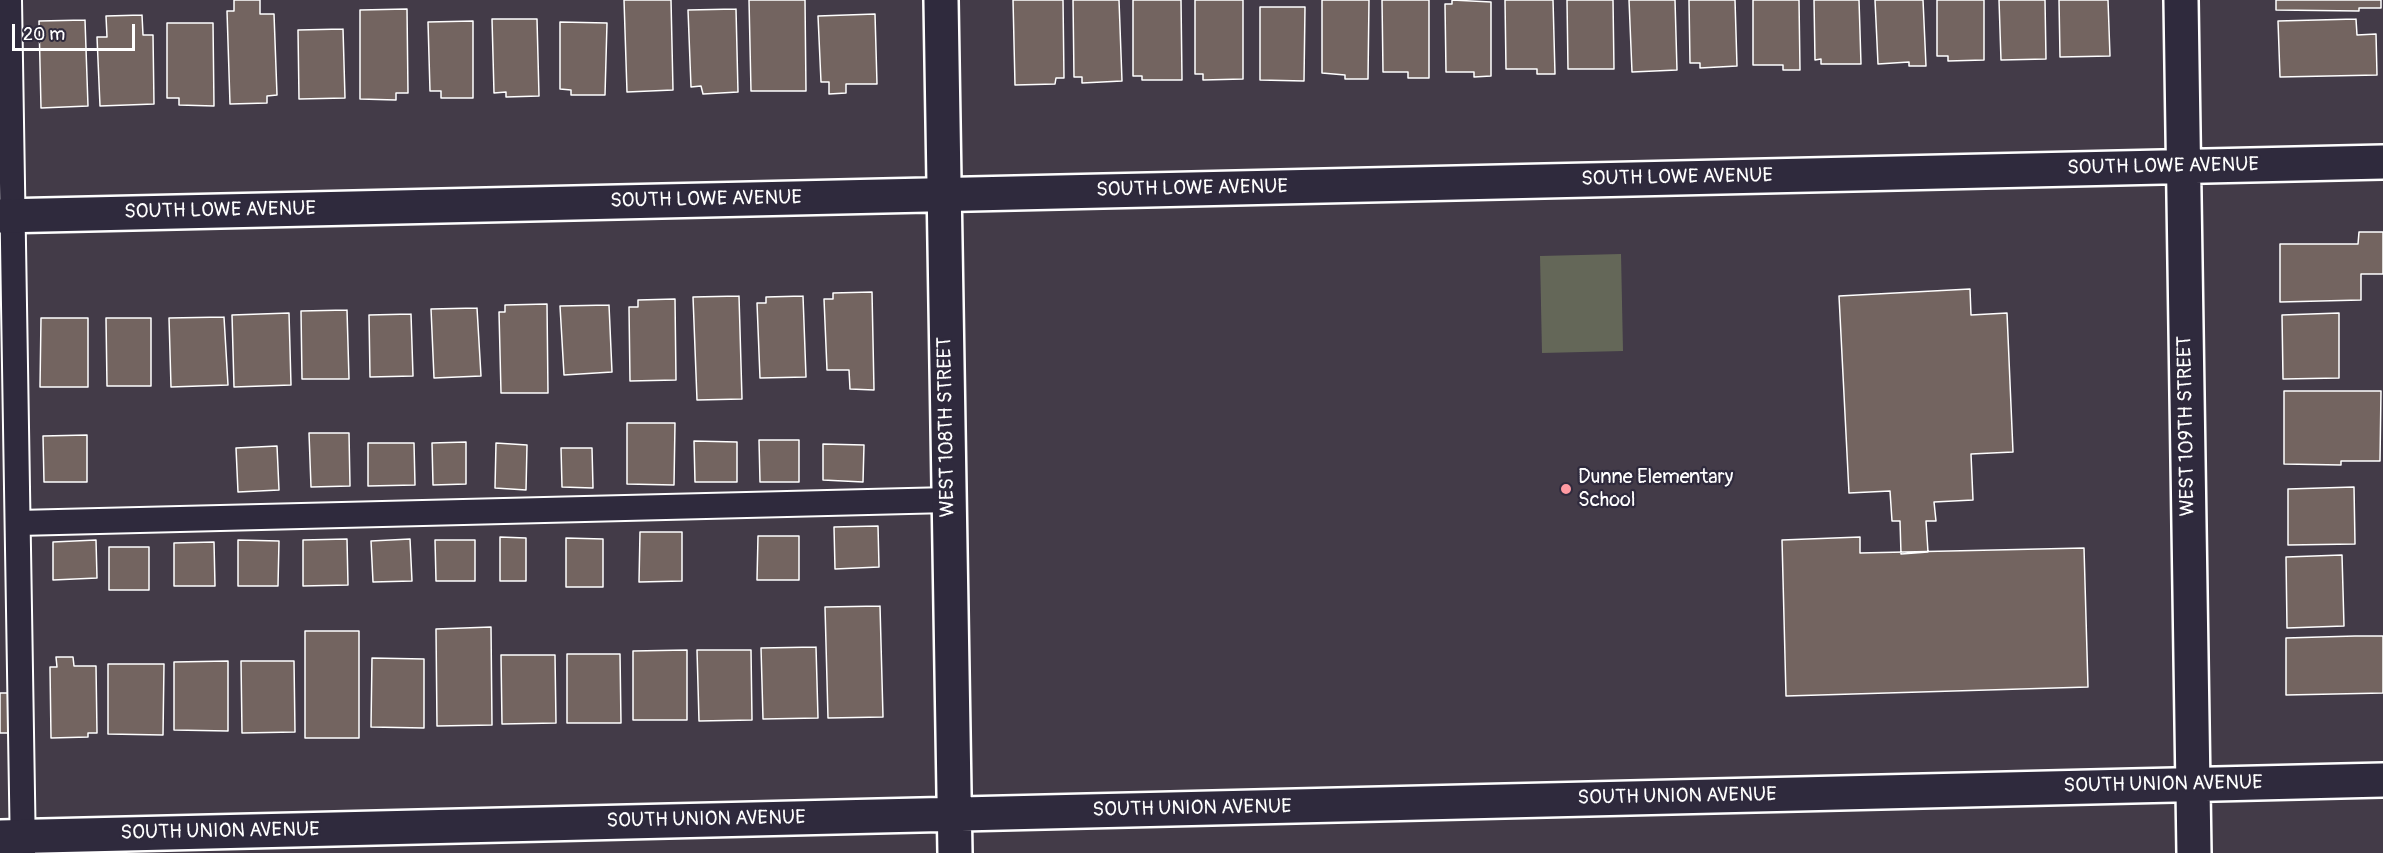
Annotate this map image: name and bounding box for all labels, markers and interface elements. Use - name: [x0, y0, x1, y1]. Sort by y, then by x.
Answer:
- scale bar: [15, 12, 138, 50]
- text: 20 m: [23, 23, 65, 46]
- street label: SOUTH LOWE AVENUE: [2067, 153, 2259, 181]
- street label: SOUTH LOWE AVENUE: [1581, 164, 1773, 192]
- street label: SOUTH LOWE AVENUE: [1096, 175, 1288, 203]
- street label: SOUTH LOWE AVENUE: [610, 186, 802, 214]
- street label: SOUTH LOWE AVENUE: [124, 197, 316, 225]
- street label: WEST 109TH STREET: [2173, 335, 2201, 517]
- street label: WEST 108TH STREET: [933, 337, 961, 517]
- place label: Dunne Elementary School: [1578, 466, 1733, 513]
- marker: Dunne Elementary School: [1559, 482, 1573, 496]
- street label: SOUTH UNION AVENUE: [2063, 771, 2263, 799]
- street label: SOUTH UNION AVENUE: [1577, 783, 1777, 811]
- street label: SOUTH UNION AVENUE: [1092, 795, 1292, 823]
- street label: SOUTH UNION AVENUE: [606, 806, 806, 834]
- street label: SOUTH UNION AVENUE: [120, 818, 320, 846]

